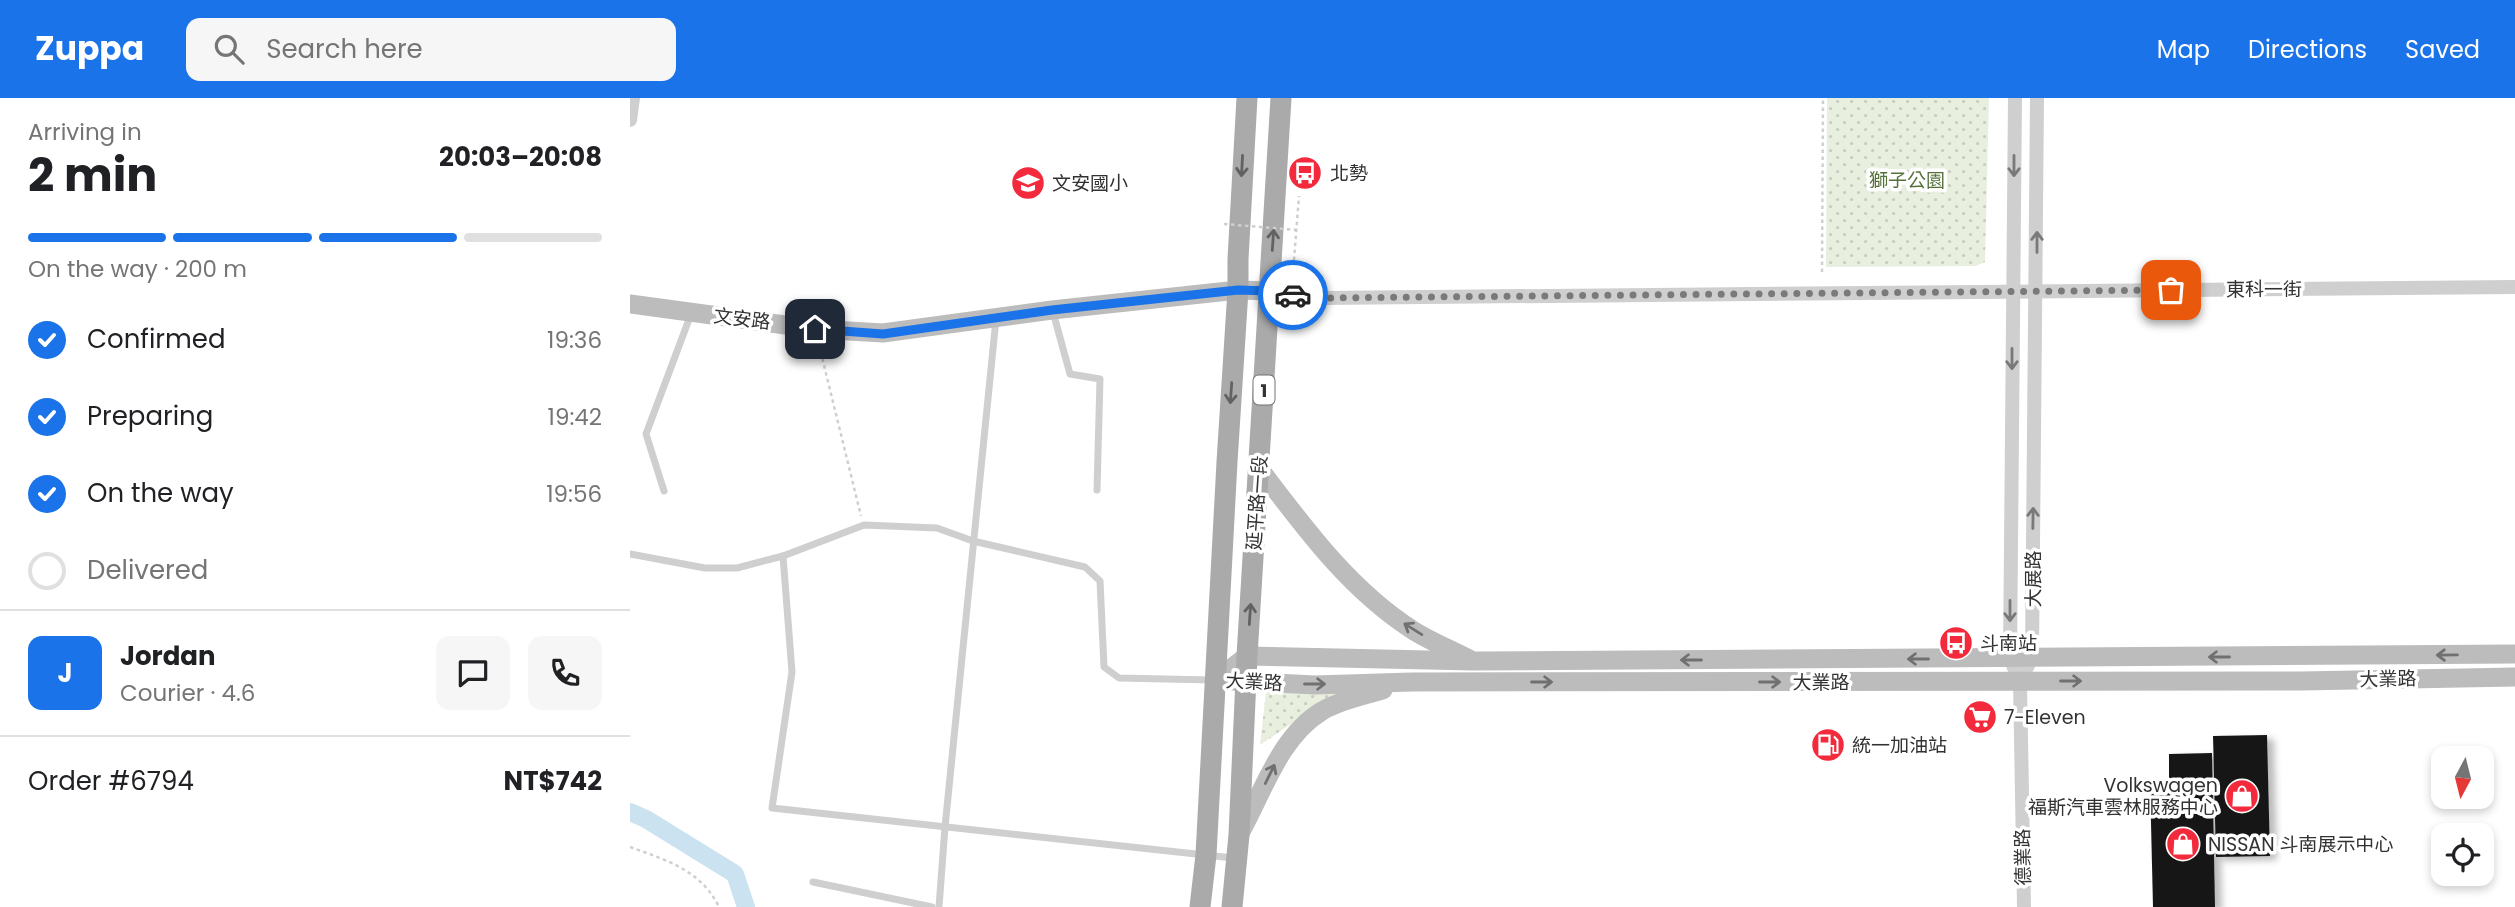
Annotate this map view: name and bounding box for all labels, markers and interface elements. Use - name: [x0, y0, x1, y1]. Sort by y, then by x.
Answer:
- search box: [186, 18, 676, 81]
- text: Zuppa: [35, 25, 144, 72]
- icon: search: [210, 30, 248, 68]
- text: Search here: [266, 31, 423, 67]
- text: Map: [2157, 33, 2210, 66]
- text: Directions: [2248, 33, 2367, 66]
- text: Saved: [2405, 33, 2480, 66]
- text: Arriving in: [28, 116, 142, 148]
- text: 20:03–20:08: [439, 139, 602, 175]
- text: 2 min: [28, 143, 157, 207]
- one-way arrow: [1236, 154, 1249, 177]
- bus stop icon: 北勢: [1286, 154, 1324, 192]
- one-way arrow: [2007, 154, 2021, 177]
- place label: 北勢: [1330, 160, 1368, 187]
- school or university icon: 文安國小: [1009, 164, 1047, 202]
- park label: 獅子公園: [1869, 167, 1945, 194]
- place label: 文安國小: [1052, 170, 1128, 197]
- one-way arrow: [1267, 230, 1280, 252]
- one-way arrow: [2030, 230, 2044, 253]
- text: On the way · 200 m: [28, 253, 247, 285]
- courier: [1258, 260, 1328, 330]
- pin: [2141, 260, 2201, 320]
- icon: bag: [2152, 271, 2190, 309]
- icon: car: [1274, 276, 1312, 314]
- street label: 東科一街: [2226, 276, 2302, 303]
- pin: [785, 299, 845, 359]
- street label: 文安路: [712, 302, 772, 336]
- icon: home: [796, 310, 834, 348]
- icon: check: [28, 321, 66, 359]
- text: Confirmed: [87, 321, 225, 357]
- text: 19:36: [547, 324, 602, 356]
- one-way arrow: [2005, 347, 2019, 370]
- road number: 1: [1254, 376, 1274, 404]
- one-way arrow: [1224, 381, 1237, 404]
- icon: check: [28, 398, 66, 436]
- text: Preparing: [87, 398, 213, 434]
- text: 19:42: [548, 401, 602, 433]
- street label: 延平路一段: [1240, 455, 1274, 551]
- icon: check: [28, 475, 66, 513]
- text: On the way: [87, 475, 234, 511]
- text: 19:56: [546, 478, 602, 510]
- one-way arrow: [2027, 507, 2040, 530]
- street label: 大展路: [2020, 550, 2047, 608]
- text: Delivered: [87, 552, 208, 588]
- one-way arrow: [2003, 599, 2017, 622]
- one-way arrow: [1243, 603, 1256, 626]
- one-way arrow: [1404, 622, 1423, 637]
- bus stop icon: 斗南站: [1937, 624, 1975, 662]
- place label: 斗南站: [1980, 630, 2037, 657]
- button: chat: [436, 636, 510, 710]
- button: phone: [528, 636, 602, 710]
- text: Jordan: [120, 638, 216, 674]
- one-way arrow: [2436, 648, 2459, 662]
- one-way arrow: [2208, 650, 2231, 664]
- one-way arrow: [1907, 652, 1930, 666]
- one-way arrow: [1680, 653, 1703, 667]
- text: J: [57, 655, 73, 691]
- street label: 大業路: [2359, 665, 2417, 693]
- street label: 大業路: [1225, 667, 1283, 697]
- street label: 大業路: [1792, 669, 1850, 696]
- one-way arrow: [2059, 674, 2082, 688]
- one-way arrow: [1530, 675, 1553, 689]
- one-way arrow: [1758, 675, 1781, 689]
- text: Courier · 4.6: [120, 677, 255, 709]
- one-way arrow: [1303, 677, 1326, 691]
- supermarket icon: 7-Eleven: [1961, 698, 1999, 736]
- place label: 7-Eleven: [2004, 704, 2086, 731]
- fuel station icon: 統一加油站: [1809, 726, 1847, 764]
- place label: 統一加油站: [1852, 732, 1947, 759]
- north arrow: [2431, 746, 2494, 808]
- map controls: [2431, 746, 2494, 886]
- text: Order #6794: [28, 763, 194, 799]
- text: NT$742: [504, 763, 602, 799]
- one-way arrow: [1264, 764, 1277, 785]
- place label: Volkswagen 福斯汽車雲林服務中心: [2028, 772, 2218, 821]
- shop icon: Volkswagen 福斯汽車雲林服務中心: [2223, 777, 2261, 815]
- button: locate: [2431, 823, 2494, 886]
- shop icon: NISSAN 斗南展示中心: [2164, 825, 2202, 863]
- street label: 德業路: [2009, 828, 2037, 886]
- place label: NISSAN 斗南展示中心: [2208, 831, 2394, 858]

